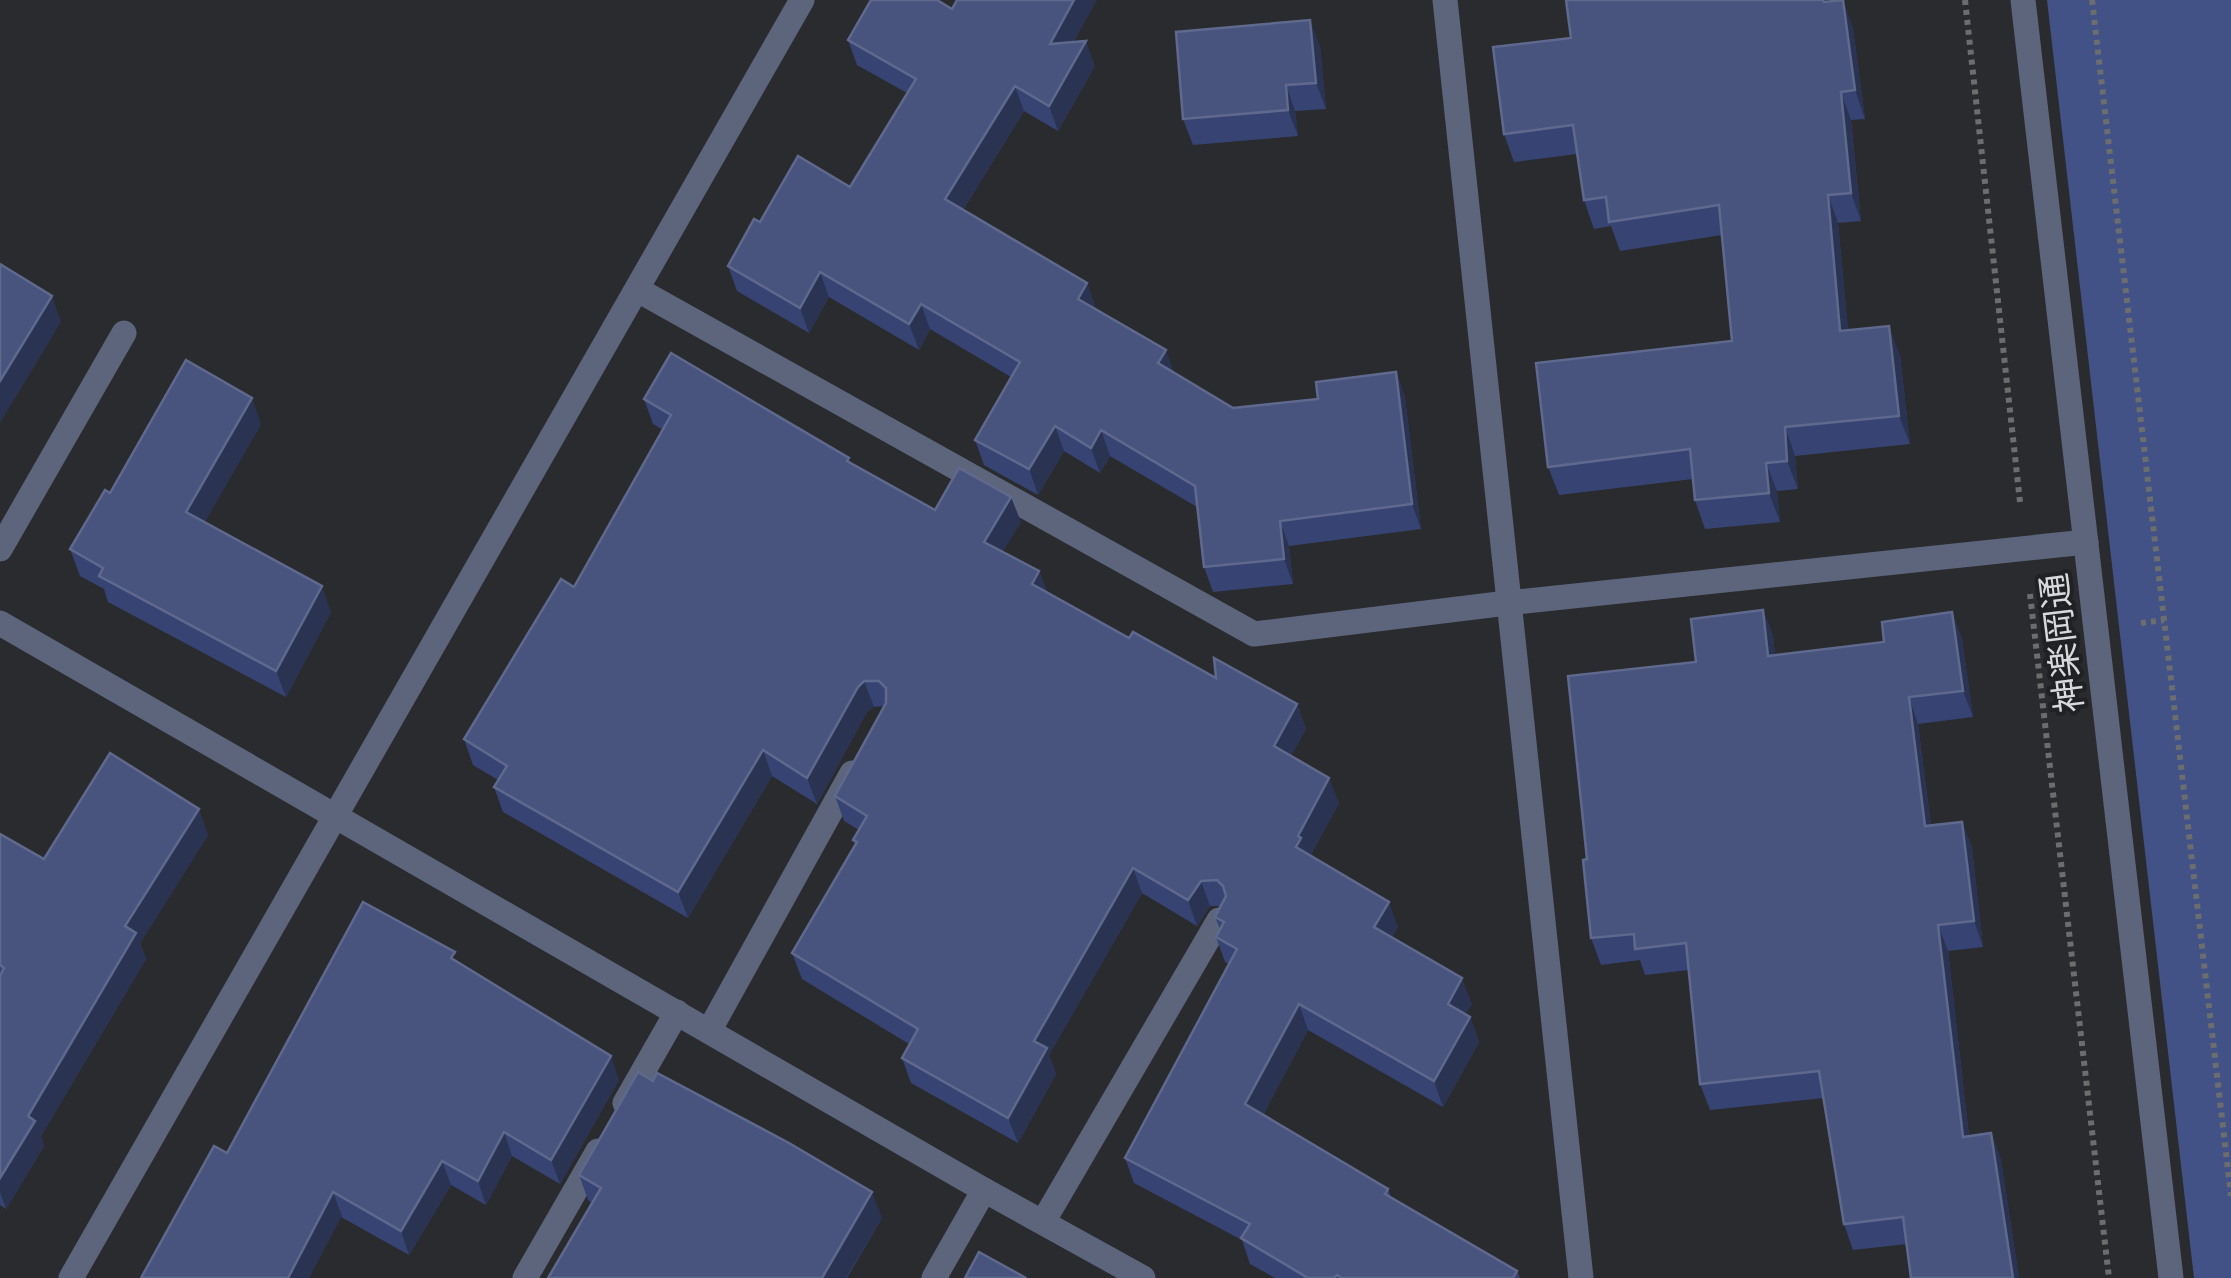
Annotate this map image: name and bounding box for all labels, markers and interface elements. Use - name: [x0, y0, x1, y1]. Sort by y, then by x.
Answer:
- street label: 神楽岡通: [2033, 571, 2091, 715]

